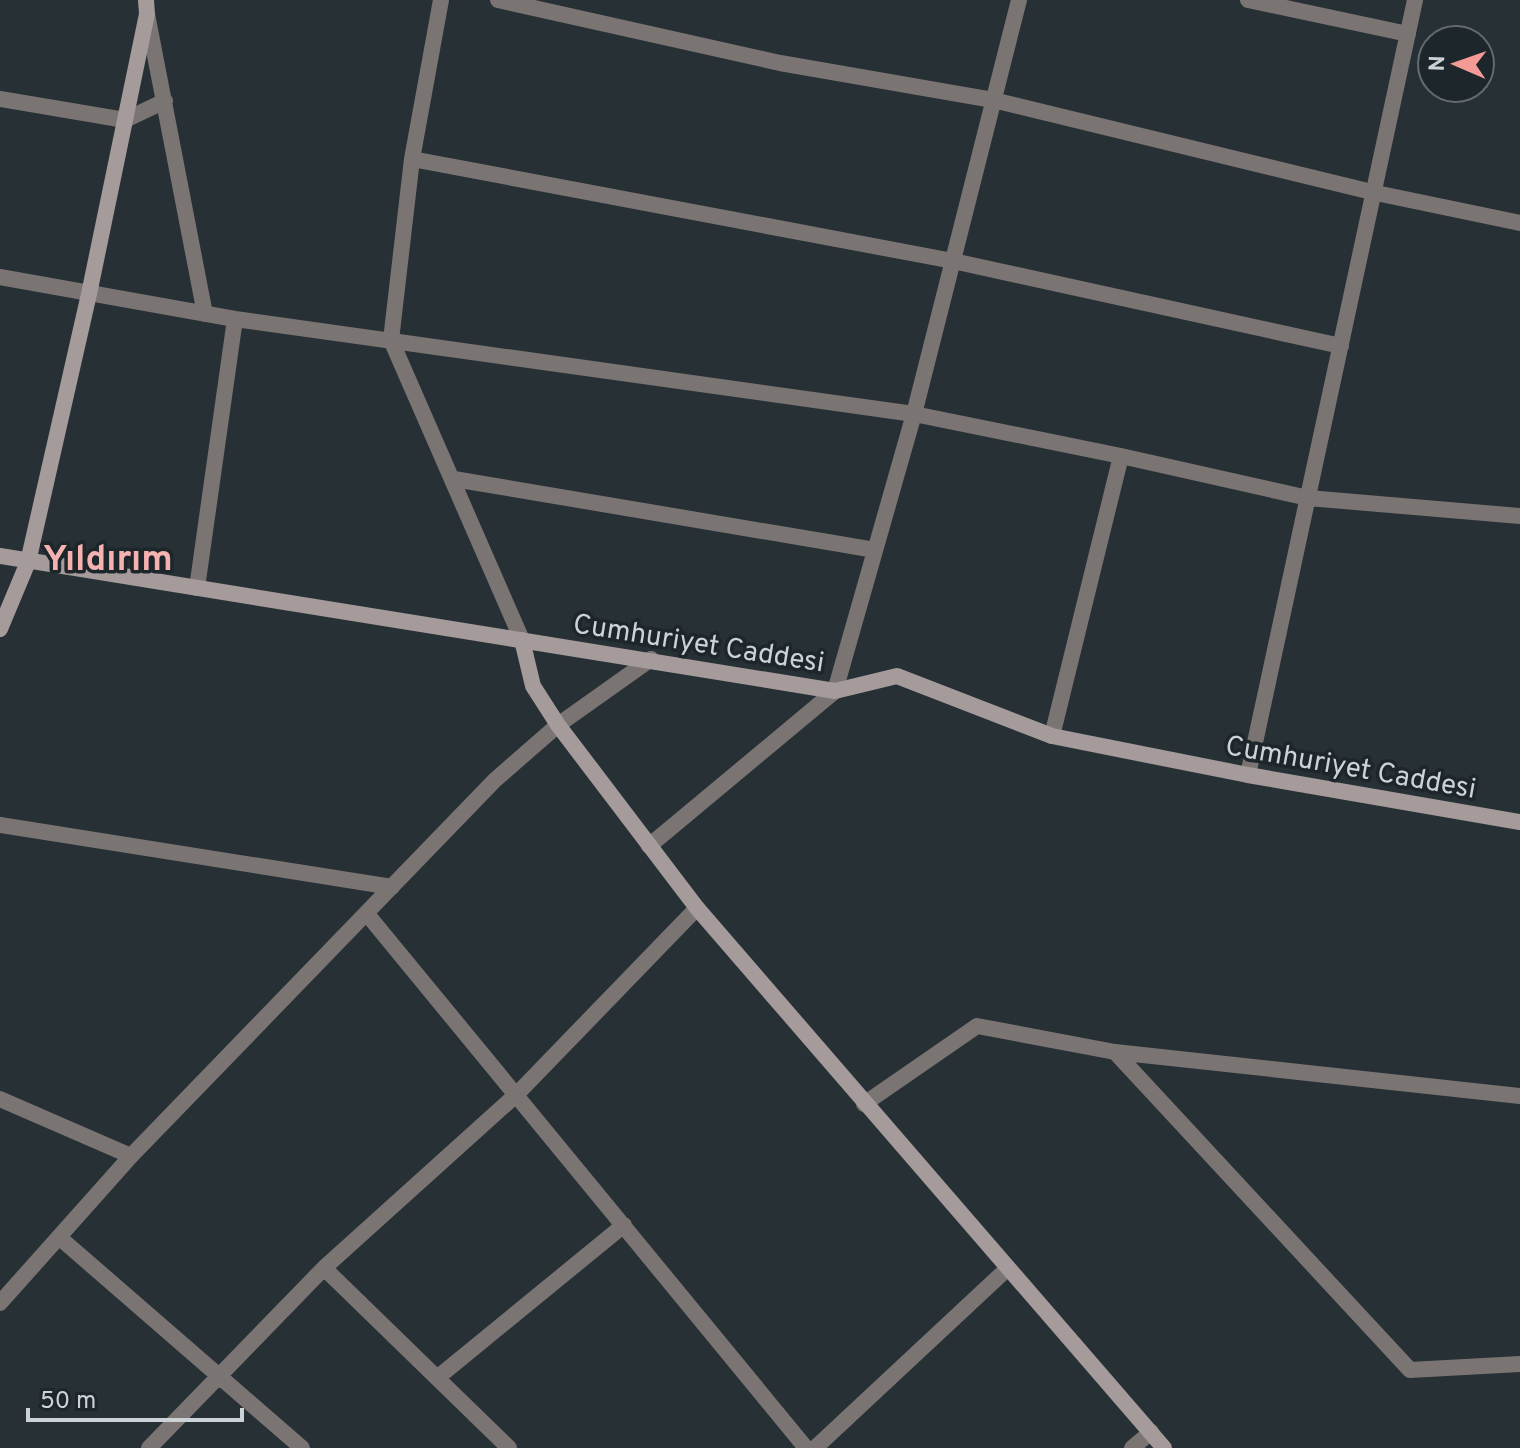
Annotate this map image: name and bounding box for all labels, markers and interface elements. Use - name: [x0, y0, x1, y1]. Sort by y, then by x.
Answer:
- north arrow: [1416, 24, 1496, 104]
- text: N: [1425, 55, 1452, 72]
- district label: Yıldırım: [43, 538, 173, 584]
- street label: Cumhuriyet Caddesi: [570, 607, 827, 683]
- street label: Cumhuriyet Caddesi: [1222, 729, 1479, 809]
- scale bar: [28, 1372, 242, 1422]
- text: 50 m: [40, 1387, 96, 1417]

